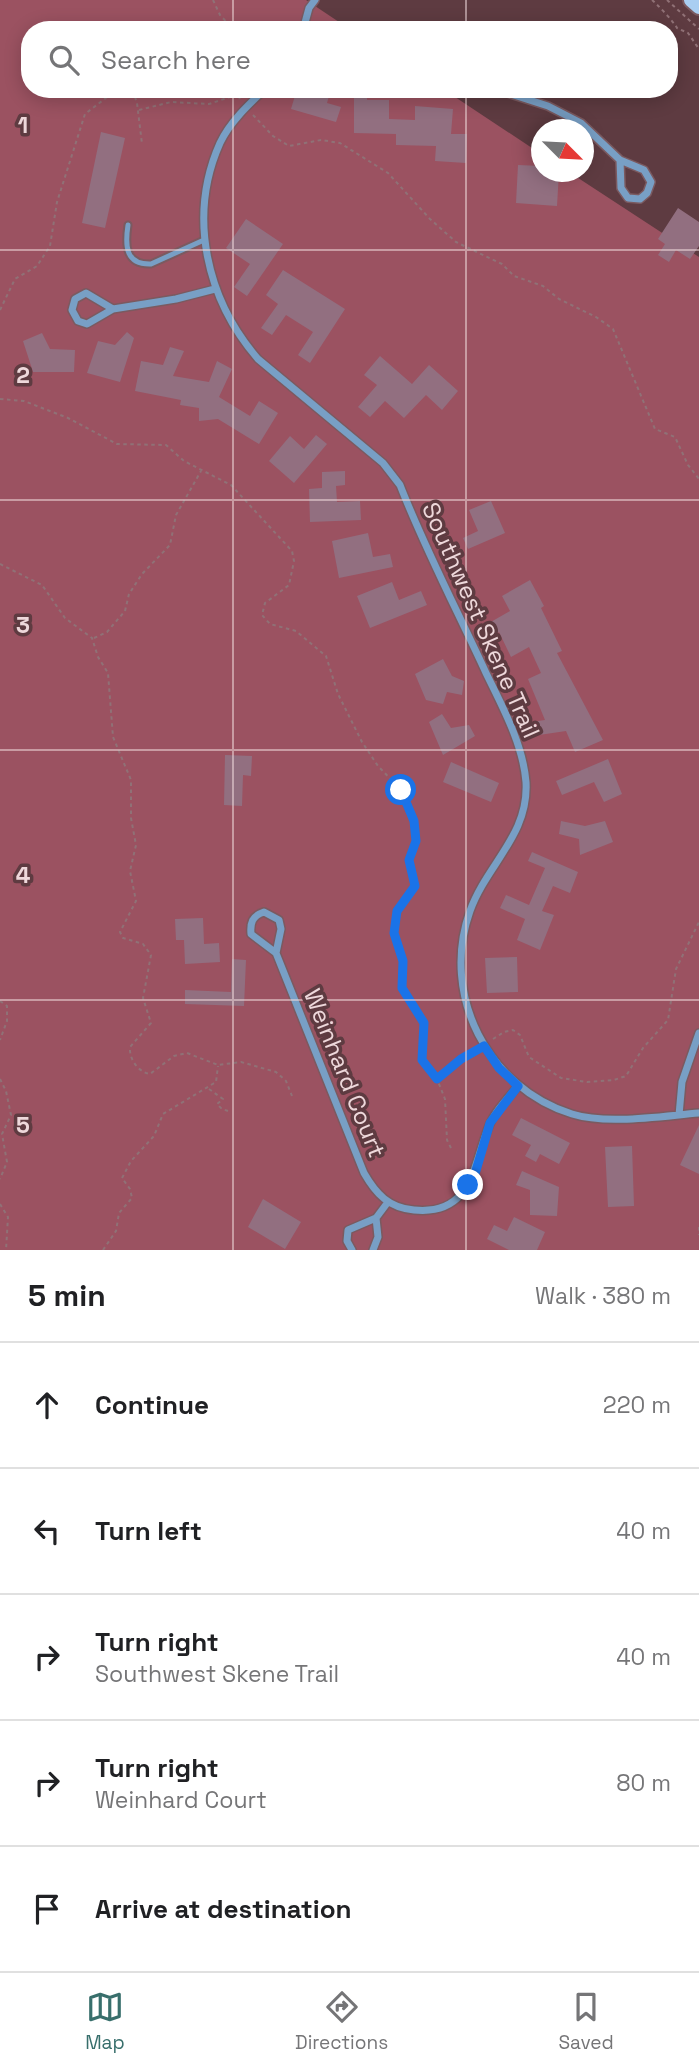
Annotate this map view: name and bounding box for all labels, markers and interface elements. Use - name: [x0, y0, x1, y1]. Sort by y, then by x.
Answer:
- search box: [21, 21, 678, 98]
- icon: search: [45, 41, 83, 79]
- text: Search here: [101, 43, 251, 77]
- text: 1: [18, 110, 28, 140]
- north arrow: [531, 119, 594, 182]
- text: 2: [16, 360, 30, 390]
- street label: Southwest Skene Trail: [415, 497, 547, 743]
- text: 3: [16, 610, 30, 640]
- route start: [385, 774, 416, 805]
- text: 4: [16, 860, 31, 890]
- street label: Weinhard Court: [297, 984, 393, 1162]
- text: 5: [16, 1110, 30, 1140]
- route end: [452, 1169, 483, 1200]
- text: 5 min: [28, 1276, 106, 1315]
- text: Walk · 380 m: [535, 1281, 671, 1311]
- icon: ahead: [28, 1386, 66, 1424]
- text: Continue: [95, 1388, 209, 1422]
- text: 220 m: [603, 1390, 671, 1420]
- icon: left: [28, 1512, 66, 1550]
- text: Turn left: [95, 1514, 202, 1548]
- text: 40 m: [616, 1516, 671, 1546]
- text: Turn right: [95, 1625, 219, 1659]
- icon: right: [28, 1638, 66, 1676]
- text: 40 m: [616, 1642, 671, 1672]
- text: Southwest Skene Trail: [95, 1659, 339, 1689]
- text: Turn right: [95, 1751, 219, 1785]
- icon: right: [28, 1764, 66, 1802]
- text: 80 m: [616, 1768, 671, 1798]
- text: Weinhard Court: [95, 1785, 267, 1815]
- icon: arrive: [28, 1890, 66, 1928]
- text: Arrive at destination: [95, 1892, 352, 1926]
- tab: Map: [85, 1988, 125, 2055]
- tab: Directions: [295, 1988, 388, 2055]
- tab: Saved: [558, 1988, 614, 2055]

